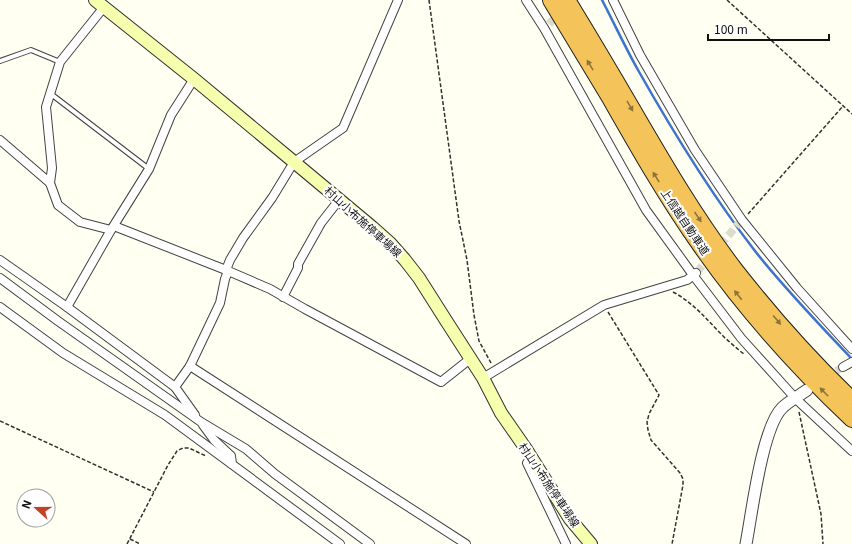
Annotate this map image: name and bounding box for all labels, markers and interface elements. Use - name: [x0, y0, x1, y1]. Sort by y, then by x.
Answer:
- scale bar: [708, 16, 829, 42]
- text: 100 m: [714, 20, 748, 37]
- one-way arrow: [586, 59, 593, 71]
- one-way arrow: [627, 100, 634, 112]
- one-way arrow: [652, 172, 660, 182]
- street label: 村山小布施停車場線: [322, 182, 406, 260]
- street label: 上信越自動車道: [658, 185, 714, 258]
- one-way arrow: [694, 211, 702, 222]
- one-way arrow: [733, 290, 742, 301]
- one-way arrow: [772, 315, 781, 326]
- one-way arrow: [819, 387, 829, 397]
- street label: 村山小布施停車場線: [516, 439, 584, 530]
- north arrow: [16, 488, 56, 528]
- text: N: [17, 497, 35, 511]

